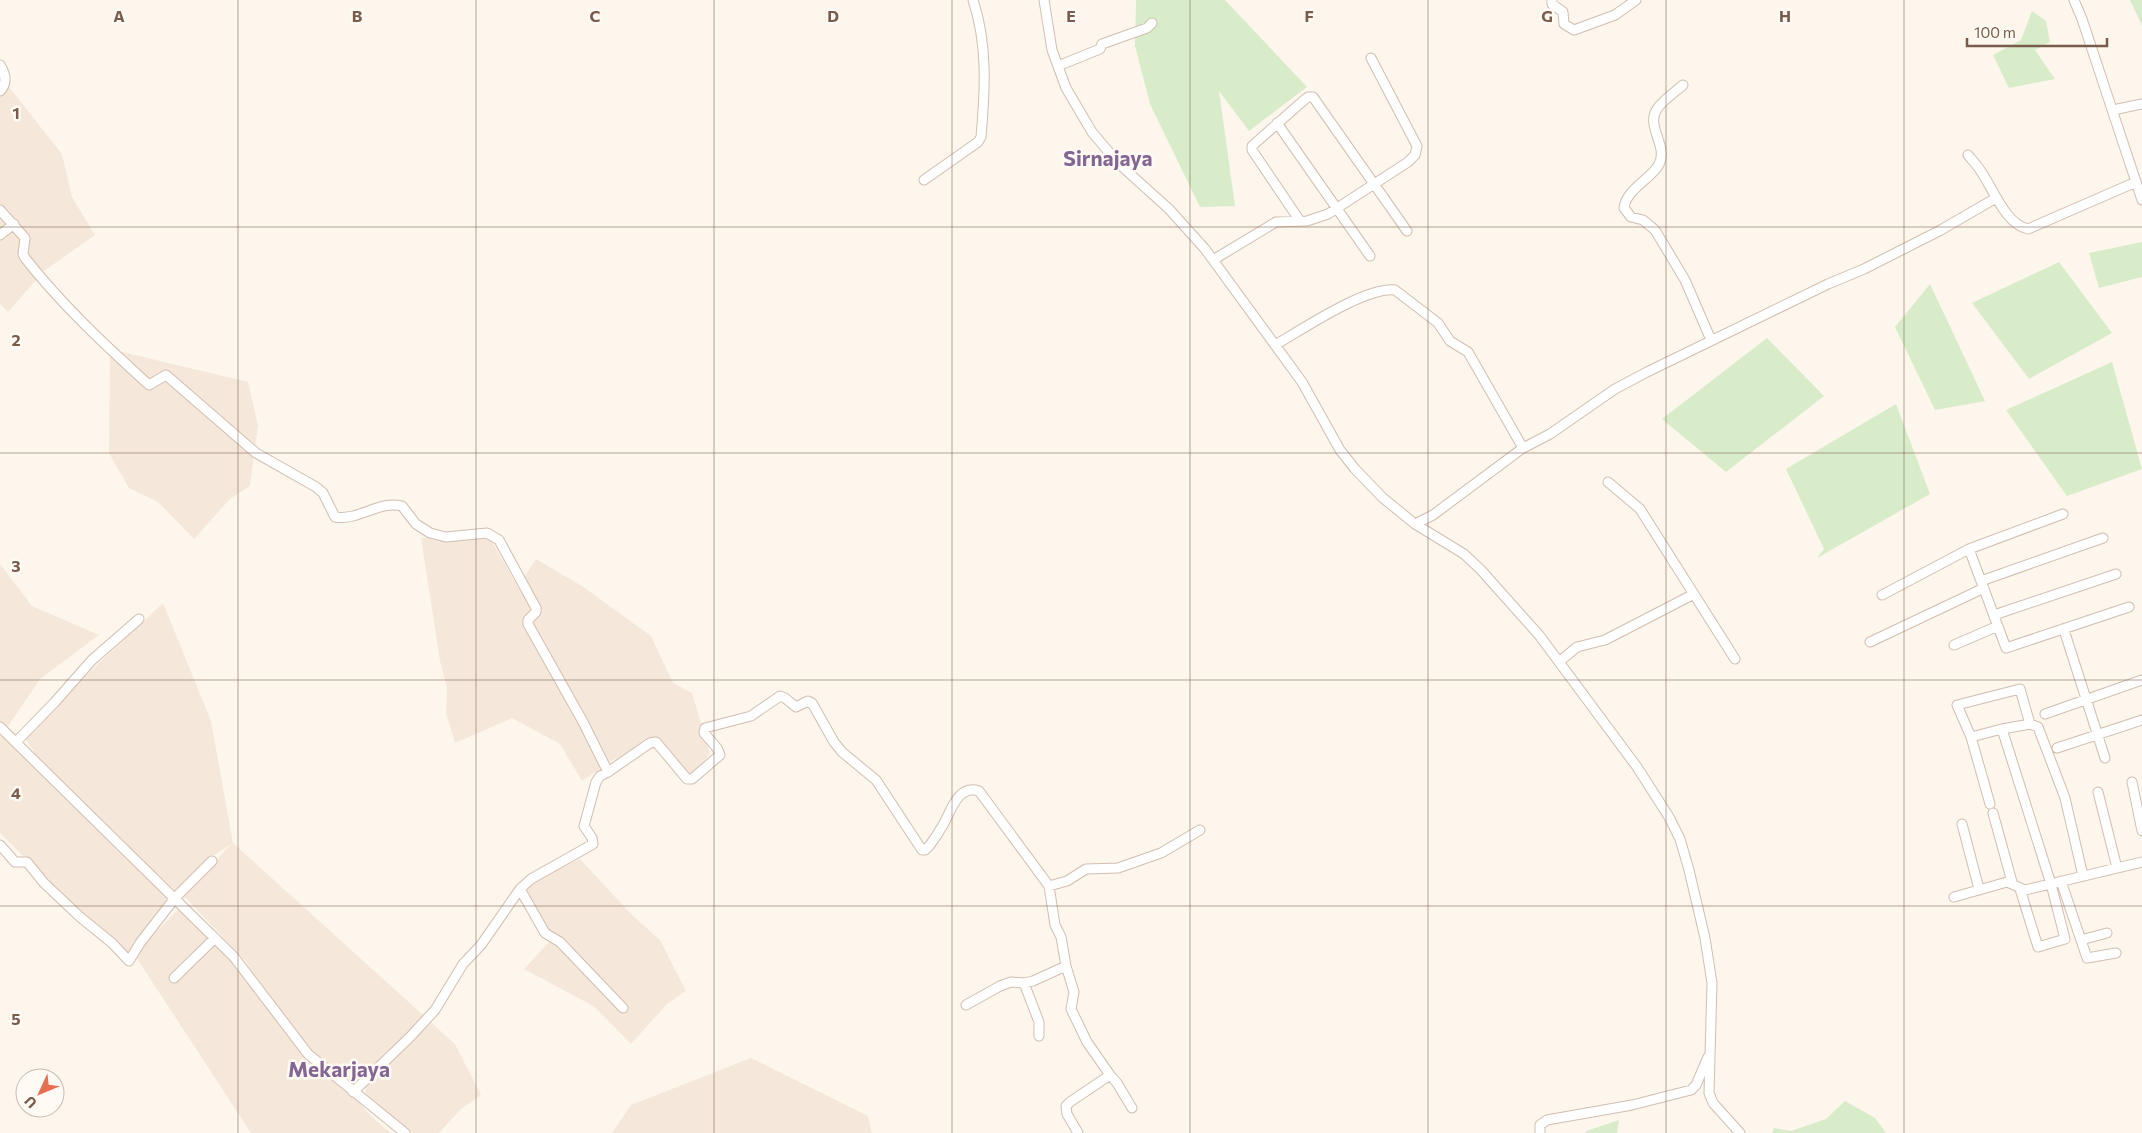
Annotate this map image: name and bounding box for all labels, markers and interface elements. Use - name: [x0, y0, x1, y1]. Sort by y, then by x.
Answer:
- text: A: [113, 6, 125, 25]
- text: B: [352, 6, 363, 25]
- text: C: [590, 6, 601, 25]
- text: D: [827, 6, 839, 25]
- text: E: [1066, 6, 1076, 25]
- text: F: [1304, 6, 1314, 25]
- text: G: [1541, 6, 1553, 25]
- text: H: [1779, 6, 1791, 25]
- scale bar: [1967, 15, 2107, 47]
- text: 100 m: [1974, 23, 2016, 41]
- text: 1: [12, 103, 20, 122]
- district label: Sirnajaya: [1063, 145, 1153, 170]
- text: 2: [11, 330, 21, 349]
- text: 3: [11, 556, 21, 575]
- text: 4: [11, 783, 21, 802]
- text: 5: [11, 1009, 21, 1028]
- district label: Mekarjaya: [288, 1056, 390, 1081]
- north arrow: [15, 1068, 65, 1118]
- text: U: [21, 1093, 40, 1112]

